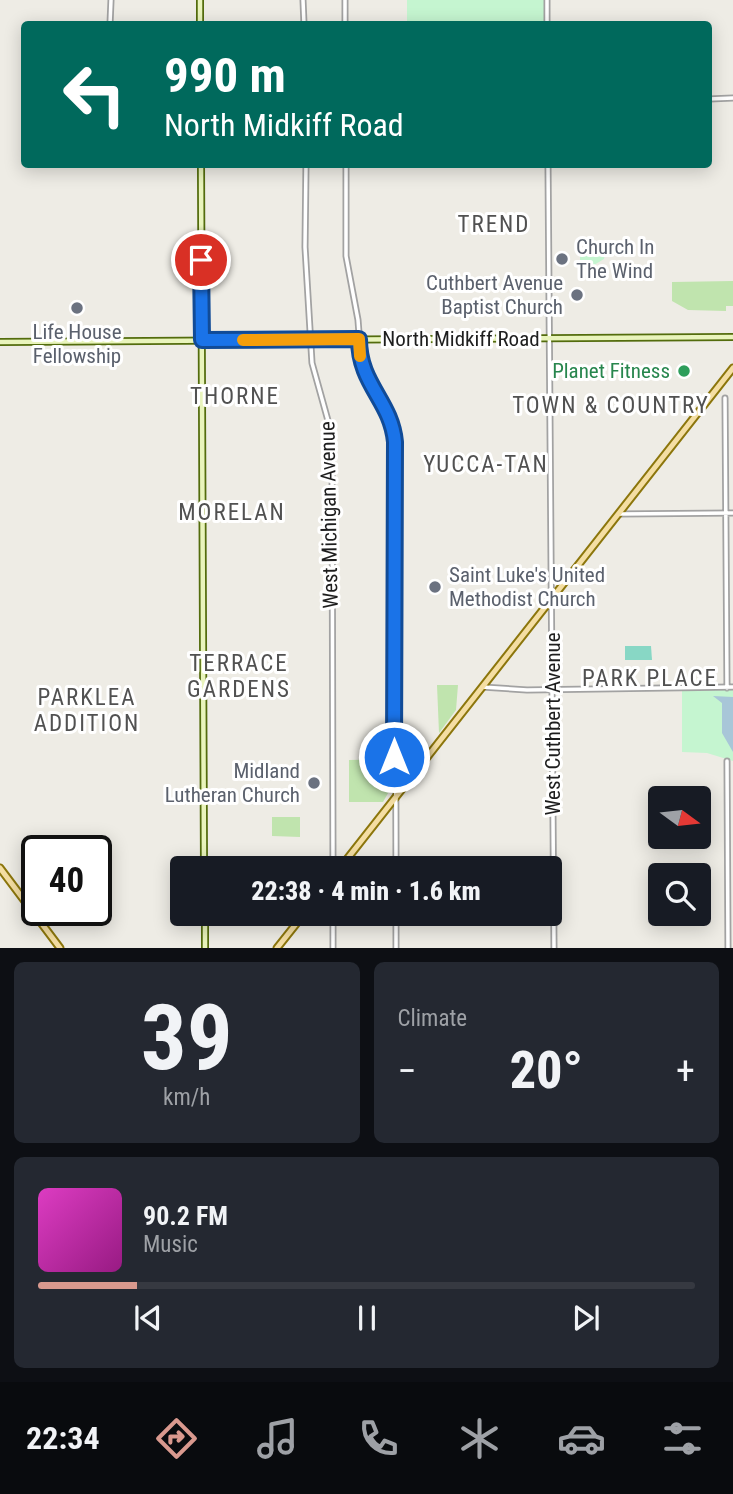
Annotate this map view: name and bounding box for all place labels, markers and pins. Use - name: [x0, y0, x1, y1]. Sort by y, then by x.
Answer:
- pin: [171, 230, 231, 290]
- place label: Church In The Wind: [576, 235, 654, 283]
- marker: Church In The Wind: [554, 251, 570, 267]
- place label: Cuthbert Avenue Baptist Church: [426, 271, 563, 319]
- marker: Cuthbert Avenue Baptist Church: [569, 287, 585, 303]
- marker: Life House Fellowship: [69, 300, 85, 316]
- place label: Life House Fellowship: [32, 320, 122, 368]
- place label: Planet Fitness: [552, 359, 670, 383]
- marker: Planet Fitness: [676, 363, 692, 379]
- place label: Saint Luke's United Methodist Church: [449, 563, 605, 611]
- marker: Saint Luke's United Methodist Church: [427, 579, 443, 595]
- place label: Midland Lutheran Church: [165, 759, 300, 807]
- marker: Midland Lutheran Church: [306, 775, 322, 791]

